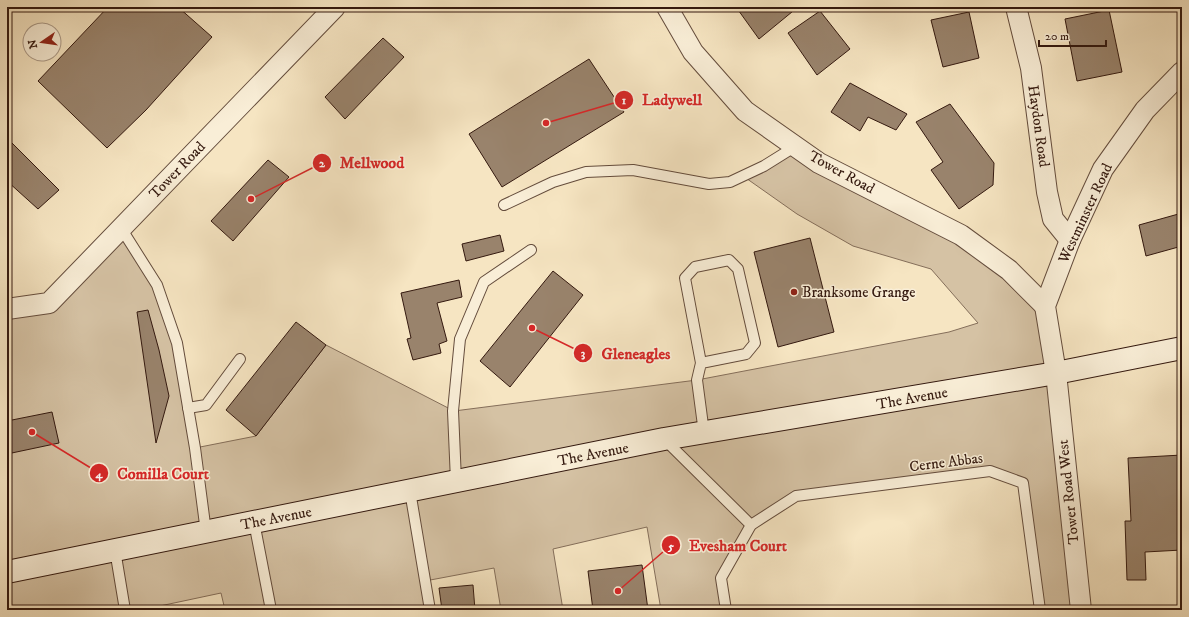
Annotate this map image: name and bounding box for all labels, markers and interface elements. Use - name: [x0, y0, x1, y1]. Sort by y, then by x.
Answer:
- north arrow: [22, 22, 62, 62]
- scale bar: [1039, 22, 1106, 48]
- text: 20 m: [1045, 29, 1069, 44]
- text: N: [25, 38, 41, 50]
- street label: Haydon Road: [1023, 84, 1054, 169]
- callout: Ladywell: [614, 86, 710, 114]
- text: Ladywell: [642, 90, 703, 110]
- text: 1: [622, 93, 627, 108]
- street label: Tower Road: [145, 137, 210, 203]
- street label: Tower Road: [805, 147, 879, 199]
- callout: Mellwood: [312, 149, 413, 177]
- text: Mellwood: [340, 153, 405, 173]
- text: 2: [319, 156, 326, 171]
- street label: Westminster Road: [1054, 160, 1117, 267]
- place label: Branksome Grange: [802, 283, 915, 302]
- marker: Branksome Grange: [789, 287, 799, 297]
- callout: Gleneagles: [573, 339, 678, 367]
- text: Gleneagles: [602, 344, 671, 364]
- text: 3: [581, 346, 586, 361]
- street label: The Avenue: [875, 383, 949, 414]
- street label: The Avenue: [556, 438, 630, 471]
- street label: Tower Road West: [1054, 439, 1083, 545]
- street label: Cerne Abbas: [908, 449, 984, 476]
- callout: Comilla Court: [89, 459, 217, 487]
- text: Comilla Court: [117, 464, 210, 484]
- text: 4: [95, 467, 104, 482]
- street label: The Avenue: [239, 502, 313, 535]
- callout: Evesham Court: [661, 531, 795, 559]
- text: Evesham Court: [689, 536, 788, 556]
- text: 5: [667, 539, 674, 554]

